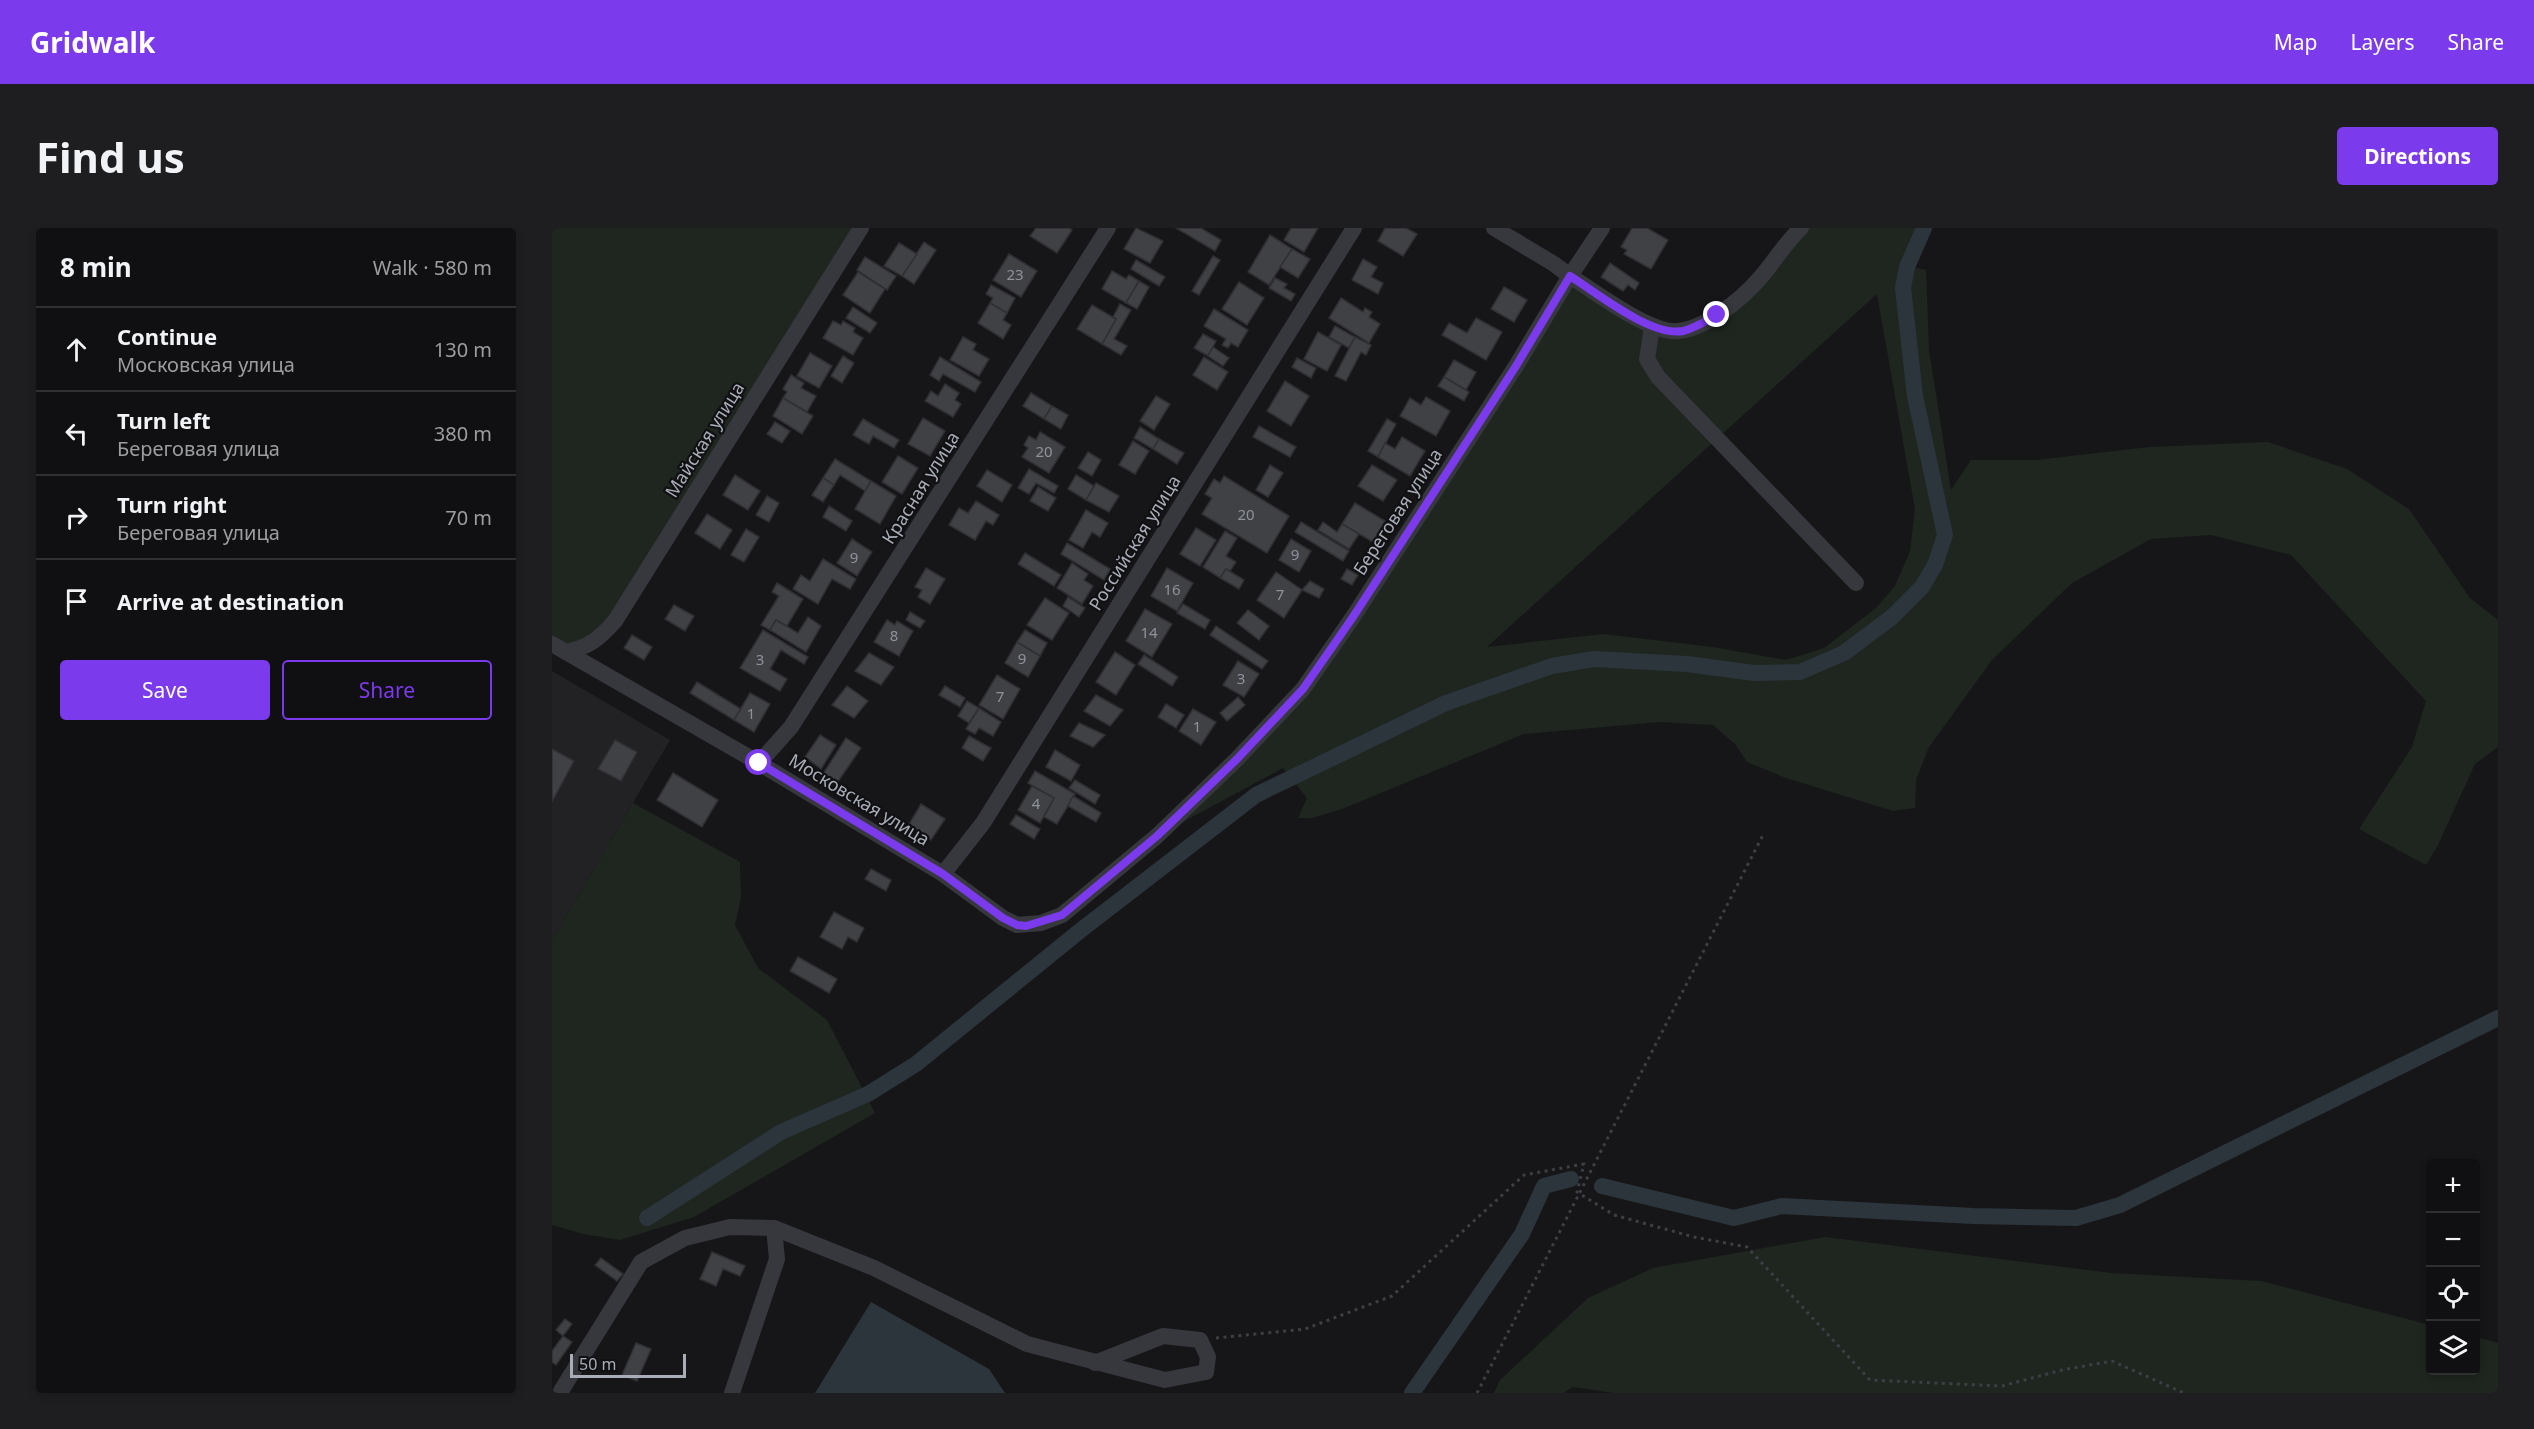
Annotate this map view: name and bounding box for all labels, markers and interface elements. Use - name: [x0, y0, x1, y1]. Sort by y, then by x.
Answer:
- text: Gridwalk: [30, 23, 155, 61]
- text: Map: [2274, 28, 2318, 56]
- text: Layers: [2351, 28, 2415, 56]
- text: Share: [2448, 28, 2504, 56]
- button: Directions: [2337, 127, 2498, 185]
- text: Find us: [36, 128, 185, 185]
- text: 8 min: [60, 249, 132, 285]
- text: Walk · 580 m: [373, 254, 492, 281]
- house number: 23: [1006, 264, 1024, 284]
- route end: [1703, 301, 1729, 327]
- text: Continue: [117, 321, 217, 351]
- icon: ahead: [60, 333, 93, 366]
- text: 130 m: [434, 336, 492, 363]
- text: Московская улица: [117, 351, 295, 378]
- street label: Майская улица: [659, 377, 749, 502]
- text: Turn left: [117, 405, 211, 435]
- icon: left: [60, 417, 93, 450]
- text: 380 m: [434, 420, 492, 447]
- street label: Красная улица: [876, 427, 964, 548]
- text: Береговая улица: [117, 435, 280, 462]
- house number: 20: [1035, 441, 1053, 461]
- street label: Береговая улица: [1347, 443, 1447, 579]
- street label: Российская улица: [1083, 470, 1186, 615]
- text: Turn right: [117, 489, 227, 519]
- icon: right: [60, 501, 93, 534]
- text: 70 m: [445, 504, 492, 531]
- house number: 20: [1237, 504, 1255, 524]
- text: Береговая улица: [117, 519, 280, 546]
- house number: 9: [1291, 544, 1299, 564]
- house number: 9: [850, 547, 858, 567]
- house number: 16: [1163, 579, 1181, 599]
- house number: 7: [1276, 584, 1284, 604]
- icon: arrive: [60, 585, 93, 618]
- text: Arrive at destination: [117, 586, 344, 616]
- house number: 14: [1140, 622, 1158, 642]
- house number: 8: [890, 625, 898, 645]
- house number: 9: [1018, 648, 1026, 668]
- house number: 3: [756, 649, 764, 669]
- button: Save: [60, 660, 270, 720]
- button: Share: [282, 660, 492, 720]
- house number: 3: [1237, 668, 1245, 688]
- house number: 7: [996, 686, 1004, 706]
- house number: 1: [747, 703, 755, 723]
- house number: 1: [1193, 716, 1201, 736]
- street label: Московская улица: [785, 748, 934, 851]
- route start: [745, 749, 771, 775]
- house number: 4: [1032, 793, 1041, 813]
- map controls: [2426, 1159, 2480, 1375]
- button: +: [2426, 1159, 2480, 1213]
- button: −: [2426, 1213, 2480, 1267]
- button: locate: [2426, 1267, 2480, 1321]
- button: layers: [2426, 1321, 2480, 1375]
- scale bar: [570, 1351, 686, 1378]
- text: 50 m: [579, 1353, 616, 1375]

